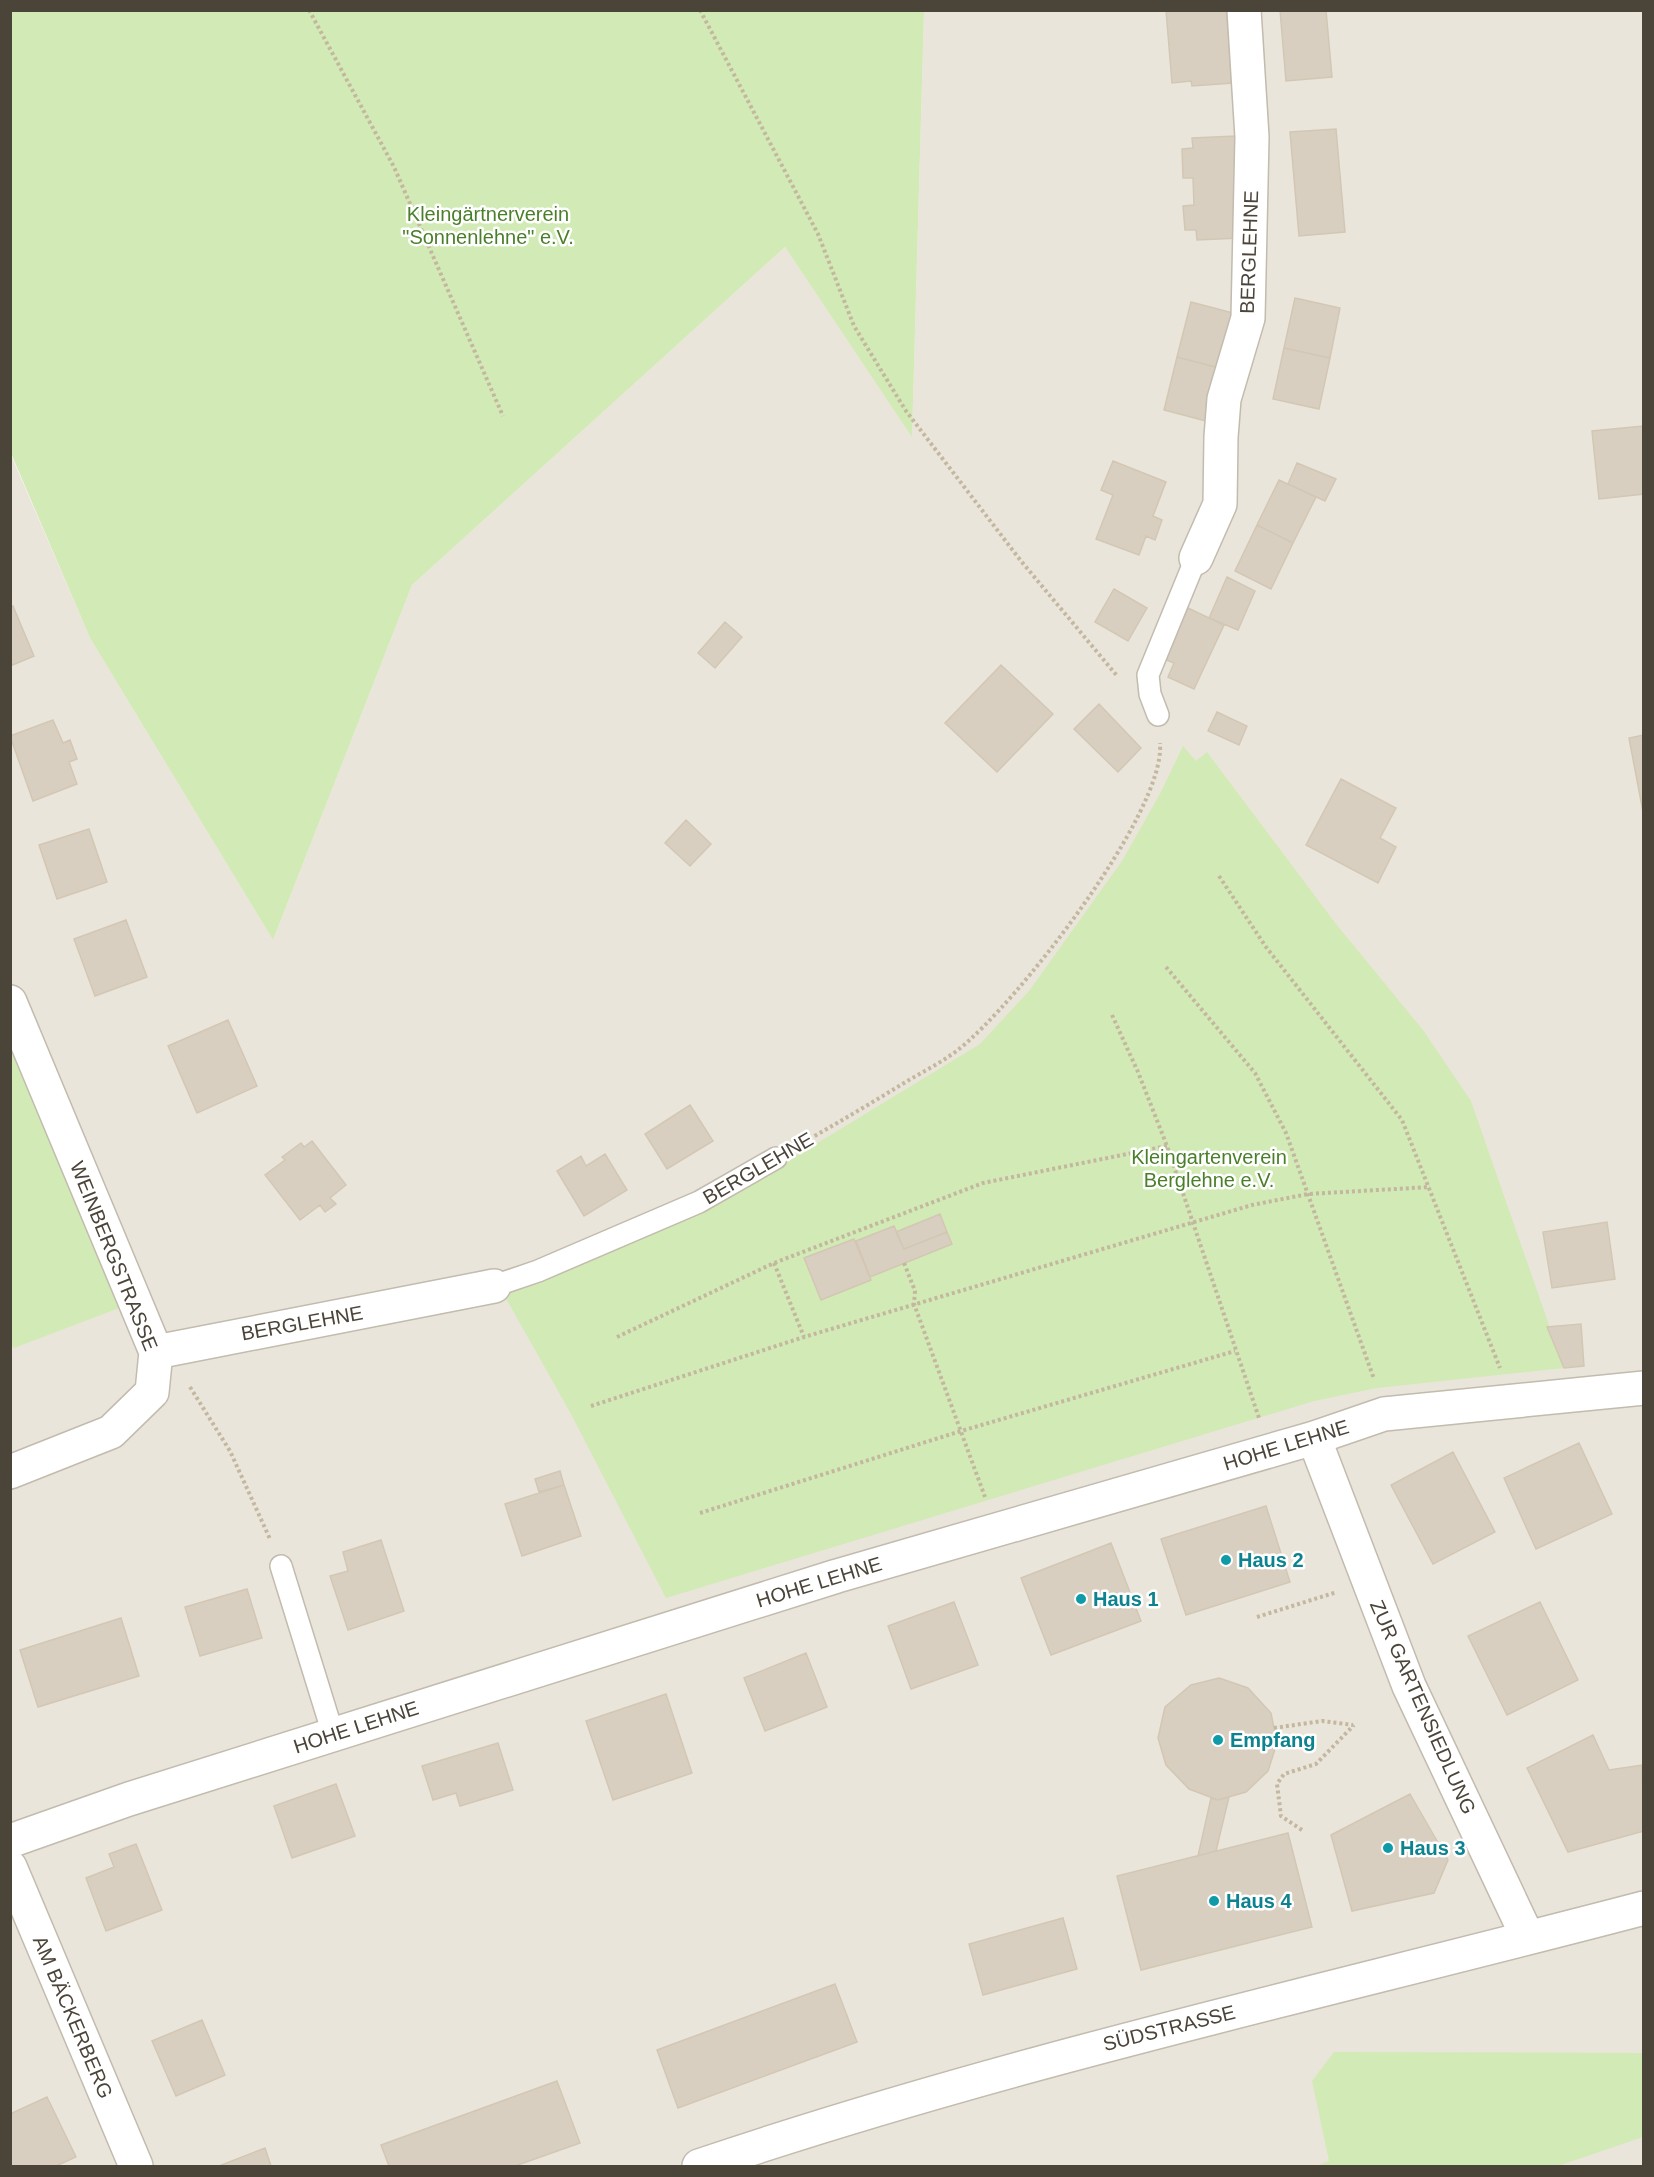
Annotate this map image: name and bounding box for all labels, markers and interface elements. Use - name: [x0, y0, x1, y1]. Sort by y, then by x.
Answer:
- street label: BERGLEHNE: [1236, 190, 1262, 314]
- park label: Kleingärtnerverein "Sonnenlehne" e.V.: [402, 203, 574, 248]
- street label: BERGLEHNE: [699, 1128, 817, 1208]
- park label: Kleingartenverein Berglehne e.V.: [1131, 1146, 1287, 1191]
- street label: WEINBERGSTRASSE: [66, 1158, 162, 1354]
- street label: BERGLEHNE: [239, 1301, 365, 1345]
- street label: HOHE LEHNE: [1221, 1415, 1351, 1475]
- place label: Haus 2: [1238, 1549, 1304, 1571]
- street label: HOHE LEHNE: [754, 1552, 884, 1612]
- marker: Haus 2: [1219, 1553, 1233, 1567]
- place label: Haus 1: [1093, 1588, 1159, 1610]
- marker: Haus 1: [1074, 1592, 1088, 1606]
- street label: ZUR GARTENSIEDLUNG: [1366, 1597, 1480, 1817]
- street label: HOHE LEHNE: [291, 1696, 421, 1758]
- place label: Empfang: [1230, 1729, 1316, 1751]
- marker: Empfang: [1211, 1733, 1225, 1747]
- place label: Haus 3: [1400, 1837, 1466, 1859]
- marker: Haus 3: [1381, 1841, 1395, 1855]
- place label: Haus 4: [1226, 1890, 1292, 1912]
- marker: Haus 4: [1207, 1894, 1221, 1908]
- street label: AM BÄCKERBERG: [29, 1932, 117, 2102]
- street label: SÜDSTRASSE: [1101, 2001, 1237, 2055]

